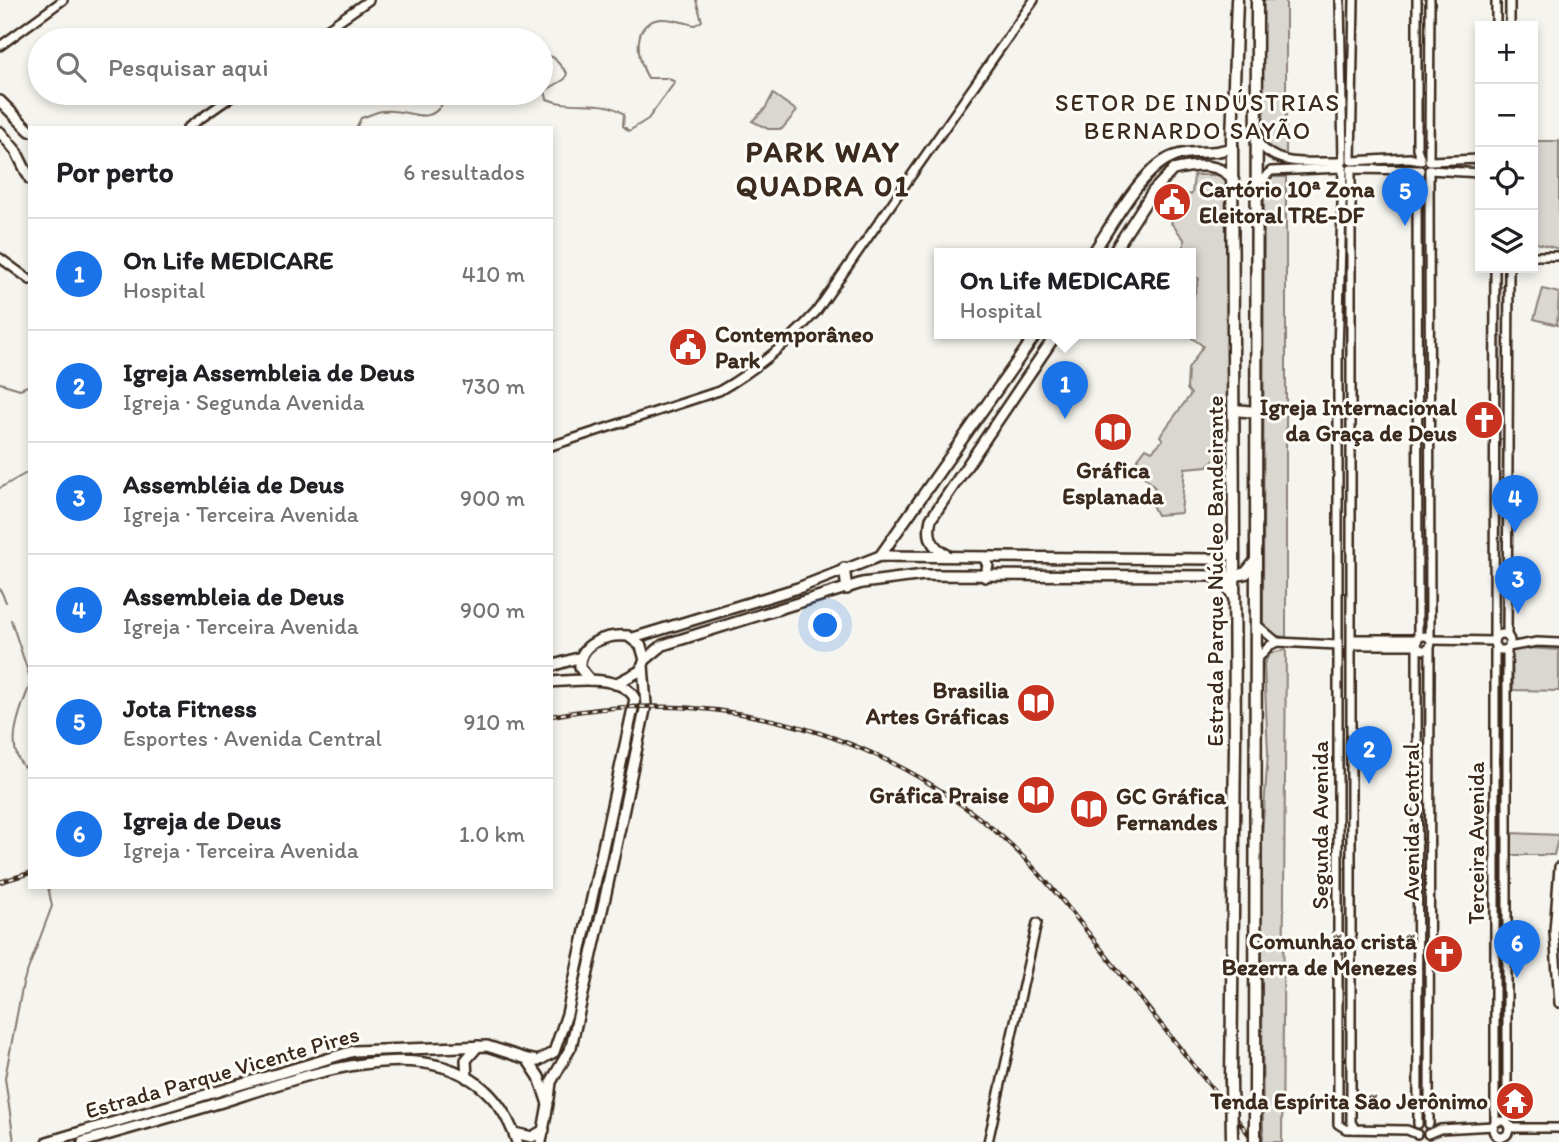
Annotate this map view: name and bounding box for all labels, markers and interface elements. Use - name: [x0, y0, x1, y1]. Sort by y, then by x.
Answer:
- map controls: [1475, 21, 1538, 273]
- button: +: [1475, 21, 1538, 84]
- search box: [28, 28, 553, 105]
- icon: search: [52, 48, 90, 86]
- text: Pesquisar aqui: [108, 51, 269, 83]
- button: −: [1475, 84, 1538, 147]
- district label: SETOR DE INDÚSTRIAS BERNARDO SAYÃO: [1055, 88, 1341, 145]
- district label: PARK WAY QUADRA 01: [736, 133, 910, 204]
- button: locate: [1475, 147, 1538, 210]
- text: Por perto: [56, 153, 174, 190]
- text: 6 resultados: [403, 158, 525, 186]
- pin: 5: [1382, 168, 1428, 226]
- place label: Cartório 10ª Zona Eleitoral TRE-DF: [1199, 175, 1375, 229]
- public building icon: Cartório 10ª Zona Eleitoral TRE-DF: [1151, 181, 1193, 223]
- button: layers: [1475, 210, 1538, 273]
- text: On Life MEDICARE: [123, 244, 333, 276]
- popup: [934, 248, 1196, 339]
- text: 1: [74, 260, 84, 288]
- text: 410 m: [462, 260, 525, 288]
- text: On Life MEDICARE: [960, 264, 1170, 296]
- text: Hospital: [123, 276, 205, 304]
- text: Hospital: [960, 296, 1042, 324]
- place label: Contemporâneo Park: [715, 320, 874, 374]
- public building icon: Contemporâneo Park: [667, 326, 709, 368]
- text: Igreja Assembleia de Deus: [123, 356, 415, 388]
- pin: 1: [1042, 361, 1088, 419]
- text: 2: [73, 372, 85, 400]
- text: 730 m: [462, 372, 525, 400]
- text: Igreja · Segunda Avenida: [123, 388, 365, 416]
- place label: Igreja Internacional da Graça de Deus: [1260, 393, 1457, 447]
- street label: Estrada Parque Núcleo Bandeirante: [1201, 395, 1229, 747]
- church icon: Igreja Internacional da Graça de Deus: [1463, 399, 1505, 441]
- library icon: Gráfica Esplanada: [1092, 411, 1134, 453]
- place label: Gráfica Esplanada: [1062, 456, 1165, 510]
- text: Assembléia de Deus: [123, 468, 344, 500]
- pin: 4: [1492, 475, 1538, 533]
- text: 3: [73, 484, 85, 512]
- text: 900 m: [460, 484, 525, 512]
- text: Igreja · Terceira Avenida: [123, 500, 359, 528]
- pin: 3: [1495, 556, 1541, 614]
- text: Assembleia de Deus: [123, 580, 344, 612]
- text: 4: [72, 596, 86, 624]
- text: 900 m: [460, 596, 525, 624]
- your location: [808, 608, 842, 642]
- text: Igreja · Terceira Avenida: [123, 612, 359, 640]
- place label: Brasilia Artes Gráficas: [865, 676, 1010, 730]
- library icon: Brasilia Artes Gráficas: [1015, 682, 1057, 724]
- text: Jota Fitness: [123, 692, 257, 724]
- text: 5: [73, 708, 85, 736]
- text: 910 m: [464, 708, 525, 736]
- text: Esportes · Avenida Central: [123, 724, 382, 752]
- pin: 2: [1346, 726, 1392, 784]
- street label: Segunda Avenida: [1306, 741, 1334, 909]
- street label: Avenida Central: [1397, 742, 1425, 901]
- street label: Terceira Avenida: [1462, 762, 1490, 924]
- library icon: Gráfica Praise: [1015, 774, 1057, 816]
- place label: Gráfica Praise: [869, 781, 1009, 809]
- place label: GC Gráfica Fernandes: [1116, 782, 1227, 836]
- library icon: GC Gráfica Fernandes: [1068, 788, 1110, 830]
- text: Igreja de Deus: [123, 804, 281, 836]
- text: 6: [73, 820, 85, 848]
- text: 1.0 km: [459, 820, 525, 848]
- text: Igreja · Terceira Avenida: [123, 836, 359, 864]
- pin: 6: [1494, 920, 1540, 978]
- place label: Comunhão cristã Bezerra de Menezes: [1222, 927, 1418, 981]
- church icon: Comunhão cristã Bezerra de Menezes: [1423, 933, 1465, 975]
- street label: Estrada Parque Vicente Pires: [82, 1019, 362, 1125]
- temple icon: Tenda Espírita São Jerônimo: [1494, 1080, 1536, 1122]
- place label: Tenda Espírita São Jerônimo: [1209, 1087, 1488, 1115]

